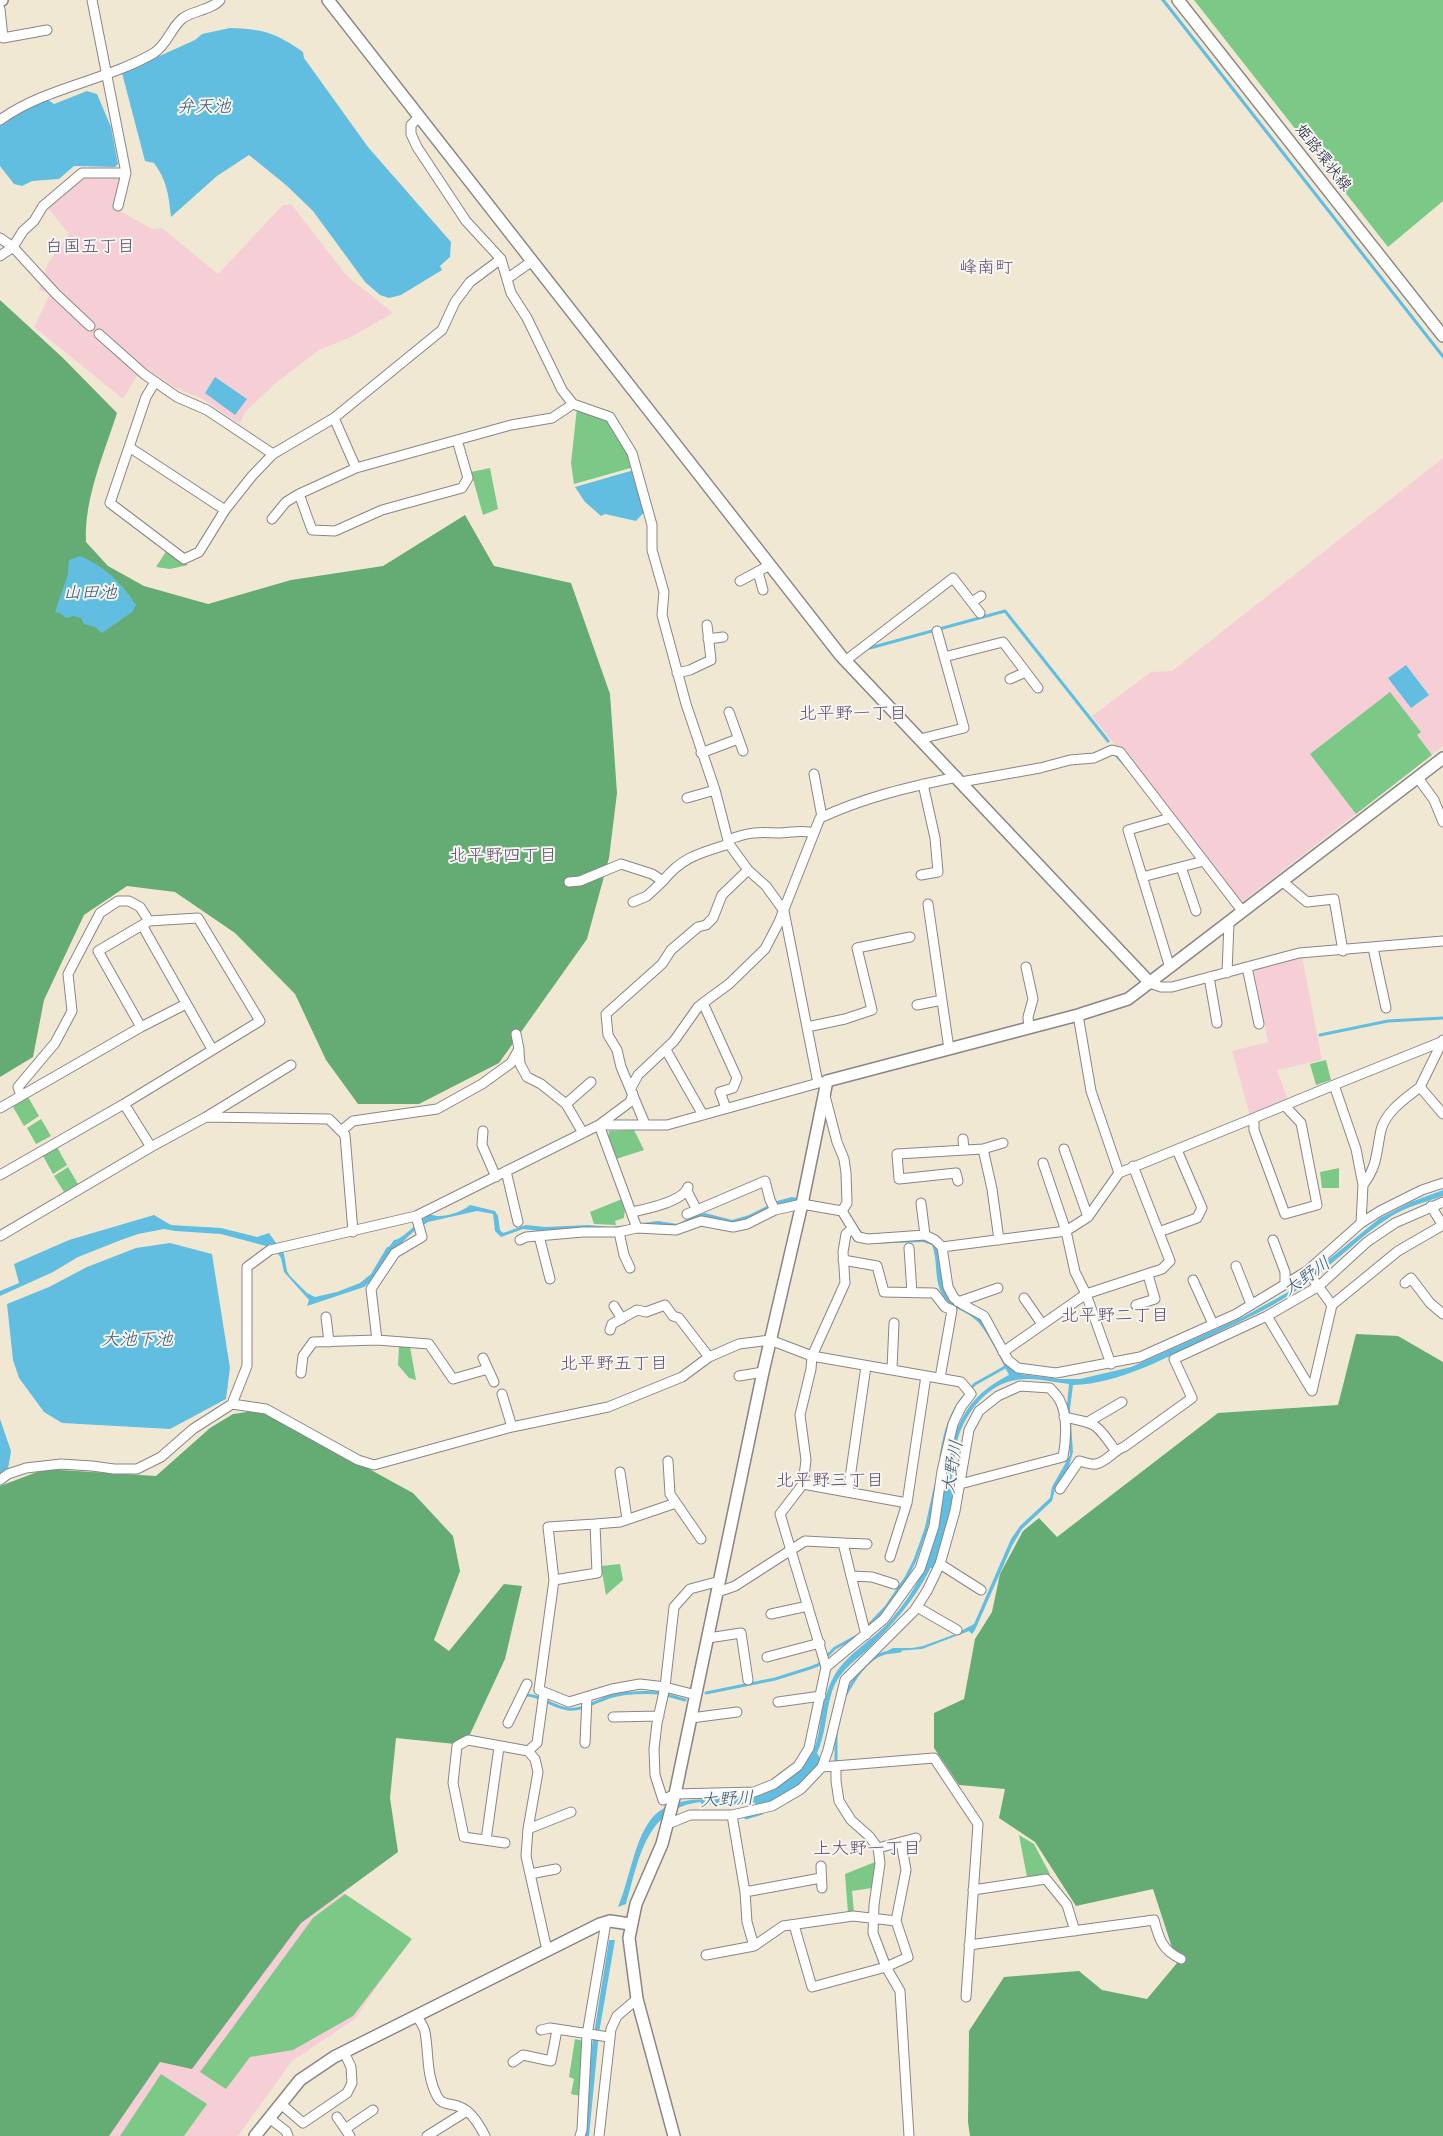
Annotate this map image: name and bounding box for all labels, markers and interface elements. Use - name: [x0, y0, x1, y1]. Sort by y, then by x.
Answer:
- water label: 弁天池: [177, 96, 231, 118]
- street label: 姫路環状線: [1291, 121, 1355, 195]
- district label: 白国五丁目: [45, 236, 135, 258]
- district label: 峰南町: [959, 257, 1013, 279]
- water label: 山田池: [63, 582, 117, 604]
- district label: 北平野一丁目: [799, 703, 907, 725]
- district label: 北平野四丁目: [449, 845, 557, 867]
- water label: 大野川: [1279, 1253, 1335, 1301]
- district label: 北平野二丁目: [1061, 1305, 1169, 1327]
- water label: 大池下池: [101, 1329, 173, 1351]
- district label: 北平野五丁目: [560, 1353, 668, 1375]
- water label: 大野川: [938, 1439, 968, 1495]
- district label: 北平野三丁目: [776, 1470, 884, 1492]
- water label: 大野川: [699, 1788, 755, 1812]
- district label: 上大野一丁目: [813, 1838, 921, 1860]

